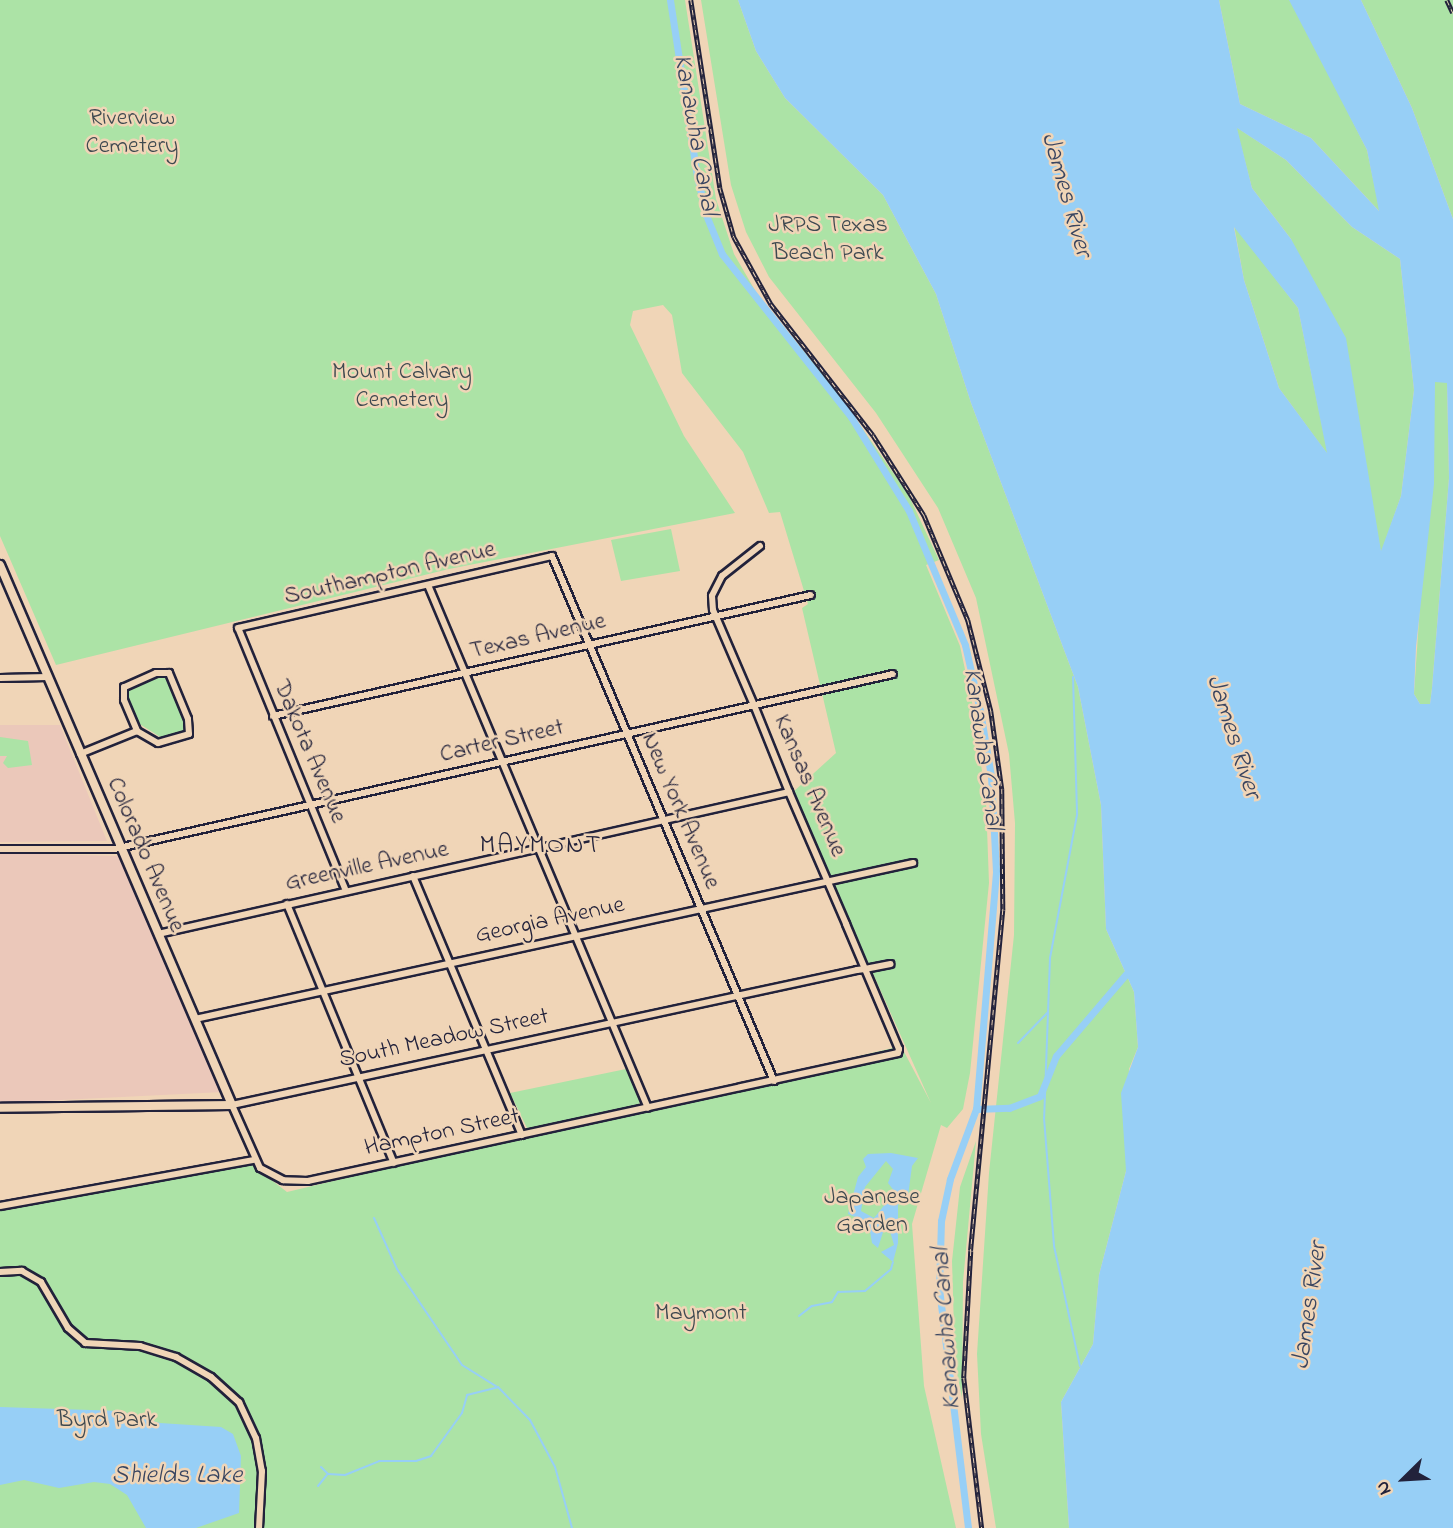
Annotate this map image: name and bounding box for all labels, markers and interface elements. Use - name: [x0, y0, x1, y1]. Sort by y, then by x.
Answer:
- water label: Kanawha Canal: [665, 52, 723, 218]
- park label: Riverview Cemetery: [86, 105, 178, 161]
- water label: James River: [1032, 129, 1098, 261]
- park label: JRPS Texas Beach Park: [768, 212, 888, 268]
- park label: Mount Calvary Cemetery: [332, 359, 472, 415]
- street label: Southampton Avenue: [282, 536, 498, 612]
- street label: Texas Avenue: [467, 607, 609, 667]
- water label: Kanawha Canal: [954, 666, 1008, 832]
- water label: James River: [1197, 671, 1267, 803]
- street label: Dakota Avenue: [266, 676, 352, 828]
- street label: Kansas Avenue: [766, 711, 852, 861]
- street label: Carter Street: [437, 714, 567, 770]
- street label: New York Avenue: [634, 728, 726, 894]
- street label: Colorado Avenue: [99, 773, 191, 937]
- district label: MAYMONT: [480, 831, 602, 863]
- street label: Greenville Avenue: [283, 836, 451, 898]
- street label: Georgia Avenue: [473, 891, 627, 951]
- street label: South Meadow Street: [337, 1003, 551, 1075]
- street label: Hampton Street: [362, 1103, 522, 1163]
- park label: Japanese Garden: [824, 1184, 920, 1240]
- water label: James River: [1287, 1241, 1335, 1371]
- water label: Kanawha Canal: [927, 1247, 969, 1411]
- park label: Maymont: [655, 1300, 747, 1328]
- park label: Byrd Park: [57, 1407, 157, 1435]
- north arrow: [1369, 1444, 1439, 1514]
- water label: Shields Lake: [112, 1461, 242, 1493]
- text: N: [1369, 1476, 1399, 1499]

